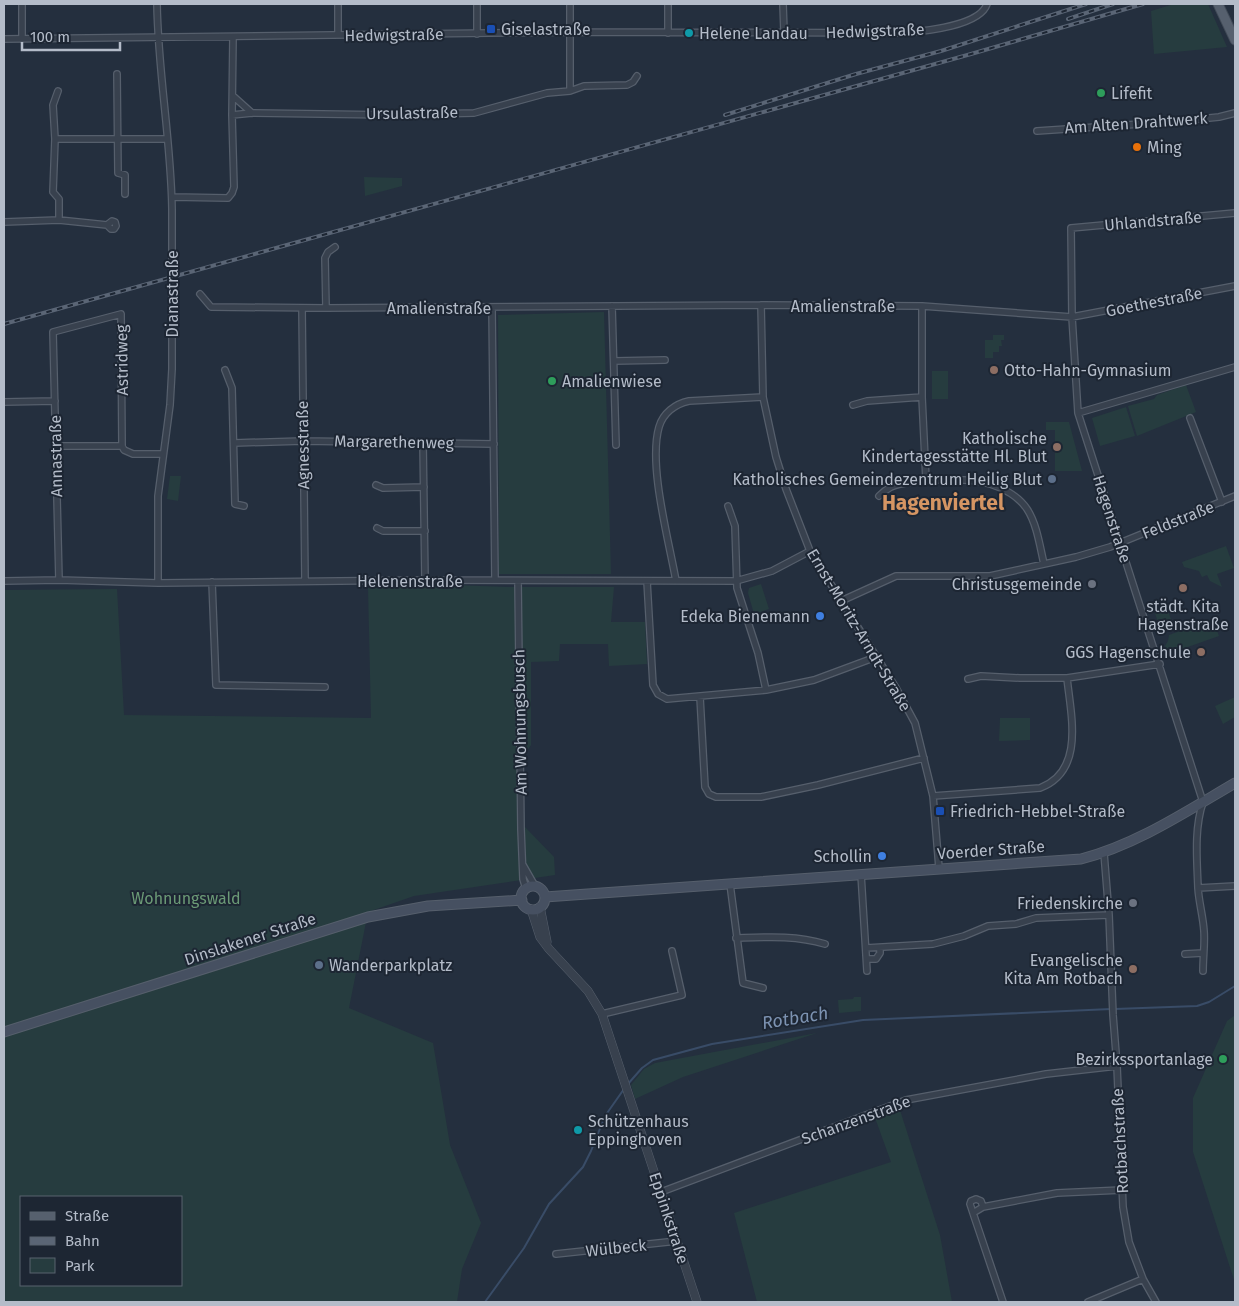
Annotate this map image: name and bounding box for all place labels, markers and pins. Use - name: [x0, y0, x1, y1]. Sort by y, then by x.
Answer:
- place label: Giselastraße: [501, 20, 591, 39]
- marker: Giselastraße: [485, 23, 497, 35]
- place label: Helene Landau: [699, 24, 808, 43]
- marker: Helene Landau: [683, 27, 695, 39]
- place label: Lifefit: [1111, 84, 1153, 103]
- marker: Lifefit: [1095, 87, 1107, 99]
- place label: Ming: [1147, 138, 1182, 157]
- marker: Ming: [1131, 141, 1143, 153]
- place label: Otto-Hahn-Gymnasium: [1004, 361, 1172, 380]
- marker: Otto-Hahn-Gymnasium: [988, 364, 1000, 376]
- place label: Amalienwiese: [562, 372, 662, 391]
- marker: Amalienwiese: [546, 375, 558, 387]
- place label: Katholische Kindertagesstätte Hl. Blut: [862, 429, 1047, 466]
- marker: Katholische Kindertagesstätte Hl. Blut: [1051, 441, 1063, 453]
- place label: Katholisches Gemeindezentrum Heilig Blut: [732, 470, 1042, 489]
- marker: Katholisches Gemeindezentrum Heilig Blut: [1046, 473, 1058, 485]
- place label: Christusgemeinde: [952, 575, 1082, 594]
- marker: Christusgemeinde: [1086, 578, 1098, 590]
- marker: städt. Kita Hagenstraße: [1177, 582, 1189, 594]
- place label: städt. Kita Hagenstraße: [1137, 597, 1229, 634]
- place label: Edeka Bienemann: [680, 607, 810, 626]
- marker: Edeka Bienemann: [814, 610, 826, 622]
- place label: GGS Hagenschule: [1065, 643, 1191, 662]
- marker: GGS Hagenschule: [1195, 646, 1207, 658]
- place label: Friedrich-Hebbel-Straße: [950, 802, 1125, 821]
- marker: Friedrich-Hebbel-Straße: [934, 805, 946, 817]
- place label: Schollin: [814, 847, 872, 866]
- marker: Schollin: [876, 850, 888, 862]
- place label: Friedenskirche: [1017, 894, 1123, 913]
- marker: Friedenskirche: [1127, 897, 1139, 909]
- place label: Evangelische Kita Am Rotbach: [1004, 951, 1123, 988]
- place label: Wanderparkplatz: [329, 956, 452, 975]
- marker: Wanderparkplatz: [313, 959, 325, 971]
- marker: Evangelische Kita Am Rotbach: [1127, 963, 1139, 975]
- place label: Bezirkssportanlage: [1075, 1050, 1213, 1069]
- marker: Bezirkssportanlage: [1217, 1053, 1229, 1065]
- place label: Schützenhaus Eppinghoven: [588, 1112, 689, 1149]
- marker: Schützenhaus Eppinghoven: [572, 1124, 584, 1136]

